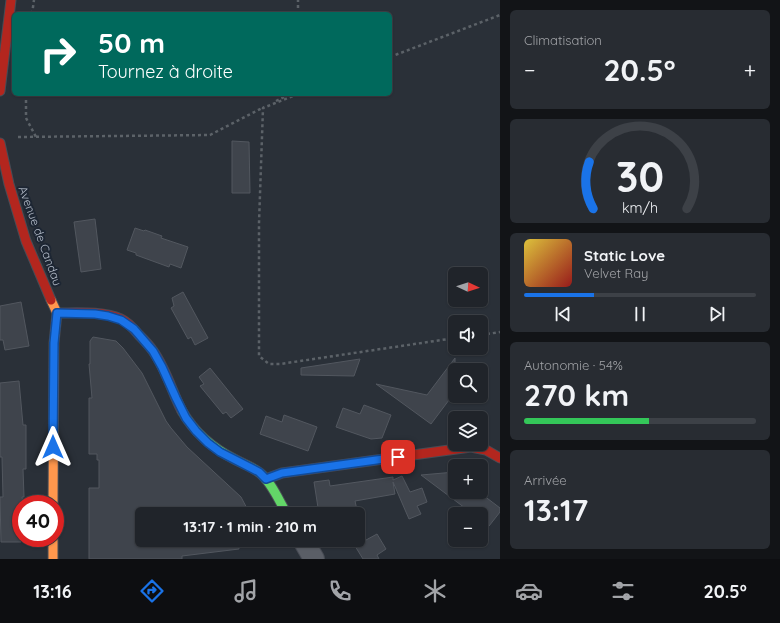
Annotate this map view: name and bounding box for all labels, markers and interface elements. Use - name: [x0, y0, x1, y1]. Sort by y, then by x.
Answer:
- text: 50 m: [98, 25, 165, 60]
- icon: right: [32, 28, 84, 80]
- text: Climatisation: [524, 32, 602, 48]
- text: 20.5°: [604, 51, 676, 89]
- text: −: [524, 56, 535, 84]
- text: +: [744, 56, 756, 84]
- text: Tournez à droite: [98, 60, 233, 83]
- text: 30: [616, 150, 664, 202]
- street label: Avenue de Candau: [15, 184, 65, 288]
- text: km/h: [622, 198, 658, 216]
- text: Static Love: [584, 246, 665, 265]
- text: Velvet Ray: [584, 265, 649, 281]
- north arrow: [448, 267, 488, 307]
- map controls: [448, 267, 488, 547]
- icon: previous: [552, 303, 574, 325]
- icon: pause: [629, 303, 651, 325]
- icon: next: [706, 303, 728, 325]
- button: sound: [448, 315, 488, 355]
- text: Autonomie · 54%: [524, 357, 623, 373]
- button: search: [448, 363, 488, 403]
- text: 270 km: [524, 376, 629, 414]
- button: layers: [448, 411, 488, 451]
- position arrow: [32, 426, 74, 468]
- pin: [381, 440, 415, 474]
- icon: arrive: [387, 446, 409, 468]
- button: +: [448, 459, 488, 499]
- text: Arrivée: [524, 472, 567, 488]
- text: 13:17: [524, 491, 588, 529]
- speed limit sign: 40: [12, 495, 64, 547]
- button: −: [448, 507, 488, 547]
- text: 13:17 · 1 min · 210 m: [183, 517, 317, 536]
- icon: directions: [138, 577, 166, 605]
- icon: music: [232, 577, 260, 605]
- icon: phone: [326, 577, 354, 605]
- icon: climate: [421, 577, 449, 605]
- icon: car: [515, 577, 543, 605]
- icon: filters: [609, 577, 637, 605]
- text: 13:16: [33, 580, 72, 603]
- text: 20.5°: [704, 580, 747, 603]

